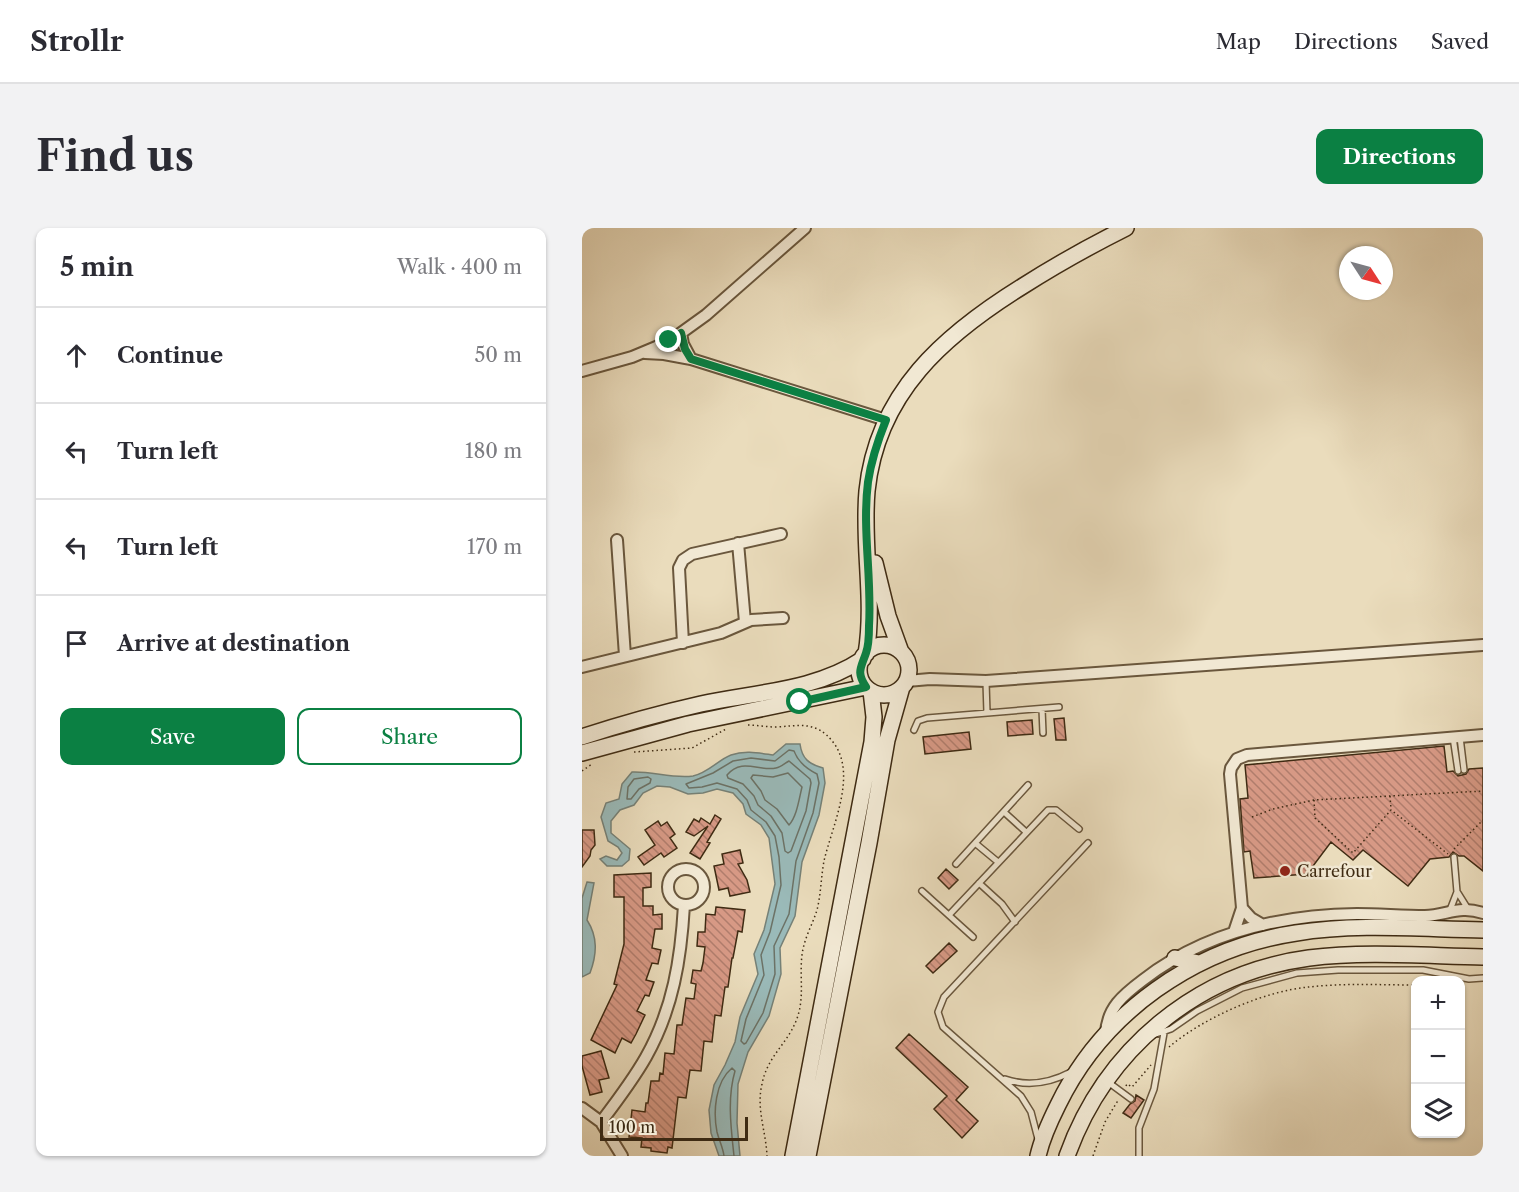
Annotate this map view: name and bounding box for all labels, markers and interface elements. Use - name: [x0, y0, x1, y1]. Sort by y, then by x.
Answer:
- text: Strollr: [30, 24, 124, 58]
- text: Map: [1216, 29, 1261, 54]
- text: Directions: [1294, 29, 1398, 54]
- text: Saved: [1431, 29, 1489, 54]
- button: Directions: [1316, 129, 1483, 184]
- text: Find us: [36, 130, 194, 182]
- north arrow: [1339, 246, 1393, 300]
- text: 5 min: [60, 251, 134, 283]
- text: Walk · 400 m: [397, 255, 522, 279]
- route end: [655, 326, 681, 352]
- icon: ahead: [60, 339, 93, 372]
- text: Continue: [117, 342, 223, 369]
- text: 50 m: [475, 343, 522, 367]
- icon: left: [60, 435, 93, 468]
- text: Turn left: [117, 438, 218, 465]
- text: 180 m: [465, 439, 522, 463]
- icon: left: [60, 531, 93, 564]
- text: Turn left: [117, 534, 218, 561]
- text: 170 m: [467, 535, 522, 559]
- icon: arrive: [60, 627, 93, 660]
- text: Arrive at destination: [117, 630, 350, 657]
- route start: [786, 688, 812, 714]
- button: Save: [60, 708, 285, 765]
- button: Share: [297, 708, 522, 765]
- place label: Carrefour: [1297, 861, 1372, 881]
- marker: Carrefour: [1278, 864, 1292, 878]
- map controls: [1411, 976, 1465, 1138]
- button: +: [1411, 976, 1465, 1030]
- button: −: [1411, 1030, 1465, 1084]
- button: layers: [1411, 1084, 1465, 1138]
- scale bar: [600, 1114, 748, 1142]
- text: 100 m: [609, 1117, 655, 1137]

